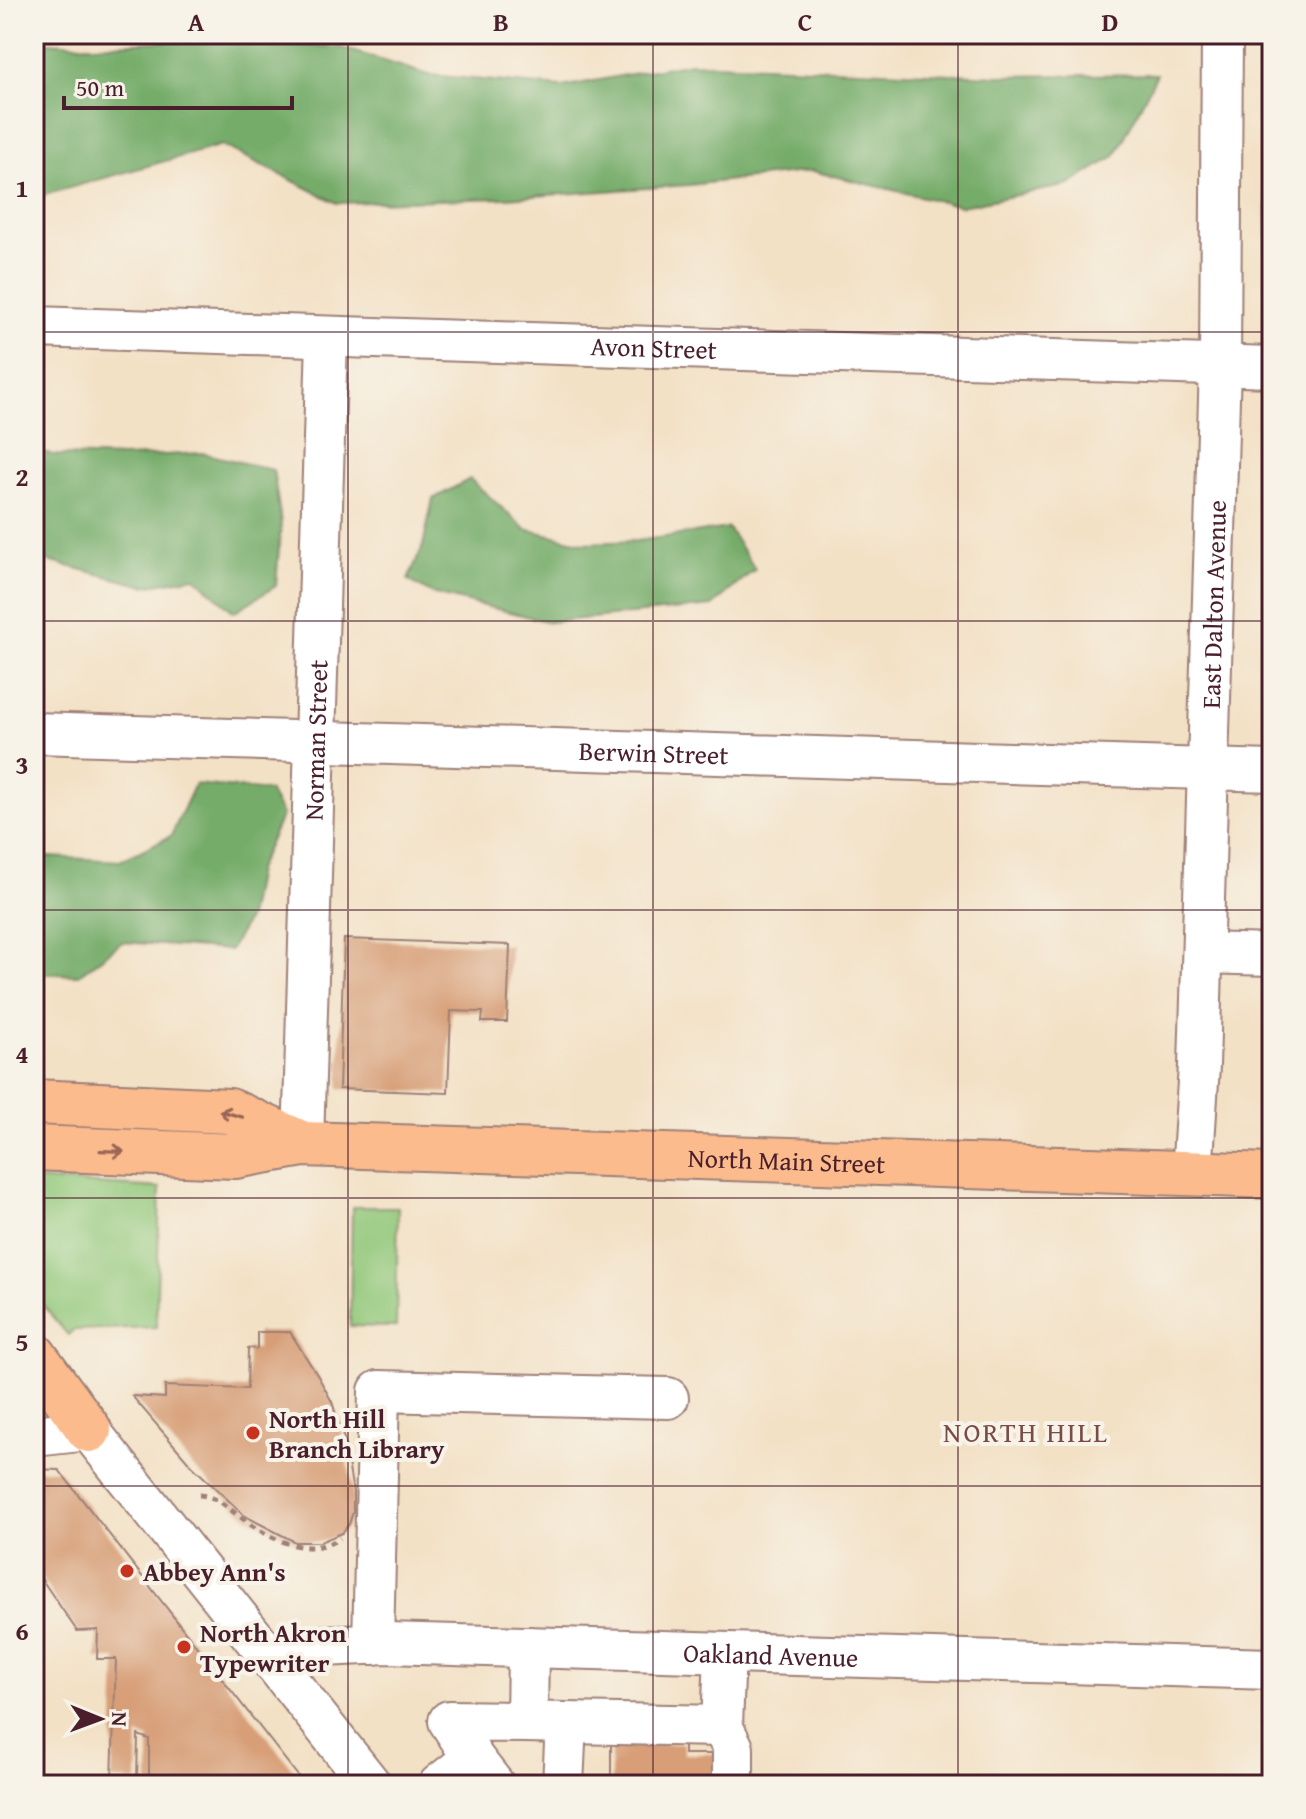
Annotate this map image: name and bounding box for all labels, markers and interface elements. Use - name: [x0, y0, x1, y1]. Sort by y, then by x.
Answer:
- text: A: [188, 2, 205, 41]
- text: B: [493, 2, 509, 41]
- text: C: [798, 2, 812, 41]
- text: D: [1102, 2, 1118, 41]
- scale bar: [64, 60, 292, 110]
- text: 50 m: [76, 70, 124, 105]
- text: 1: [15, 168, 29, 207]
- street label: Avon Street: [590, 325, 717, 369]
- text: 2: [15, 457, 29, 496]
- street label: East Dalton Avenue: [1190, 499, 1235, 709]
- street label: Norman Street: [293, 659, 337, 821]
- street label: Berwin Street: [578, 730, 729, 774]
- text: 3: [15, 745, 29, 784]
- text: 4: [15, 1034, 29, 1073]
- one-way arrow: [219, 1106, 244, 1121]
- street label: North Main Street: [687, 1137, 886, 1183]
- one-way arrow: [98, 1143, 125, 1158]
- text: 5: [15, 1322, 29, 1361]
- place label: North Hill Branch Library: [269, 1399, 445, 1468]
- district label: NORTH HILL: [943, 1411, 1109, 1452]
- marker: North Hill Branch Library: [244, 1424, 262, 1442]
- place label: Abbey Ann's: [143, 1552, 286, 1591]
- marker: Abbey Ann's: [118, 1562, 136, 1580]
- text: 6: [15, 1611, 29, 1650]
- place label: North Akron Typewriter: [200, 1613, 347, 1682]
- street label: Oakland Avenue: [683, 1632, 859, 1676]
- marker: North Akron Typewriter: [175, 1638, 193, 1656]
- north arrow: [60, 1679, 140, 1759]
- text: N: [104, 1712, 136, 1727]

